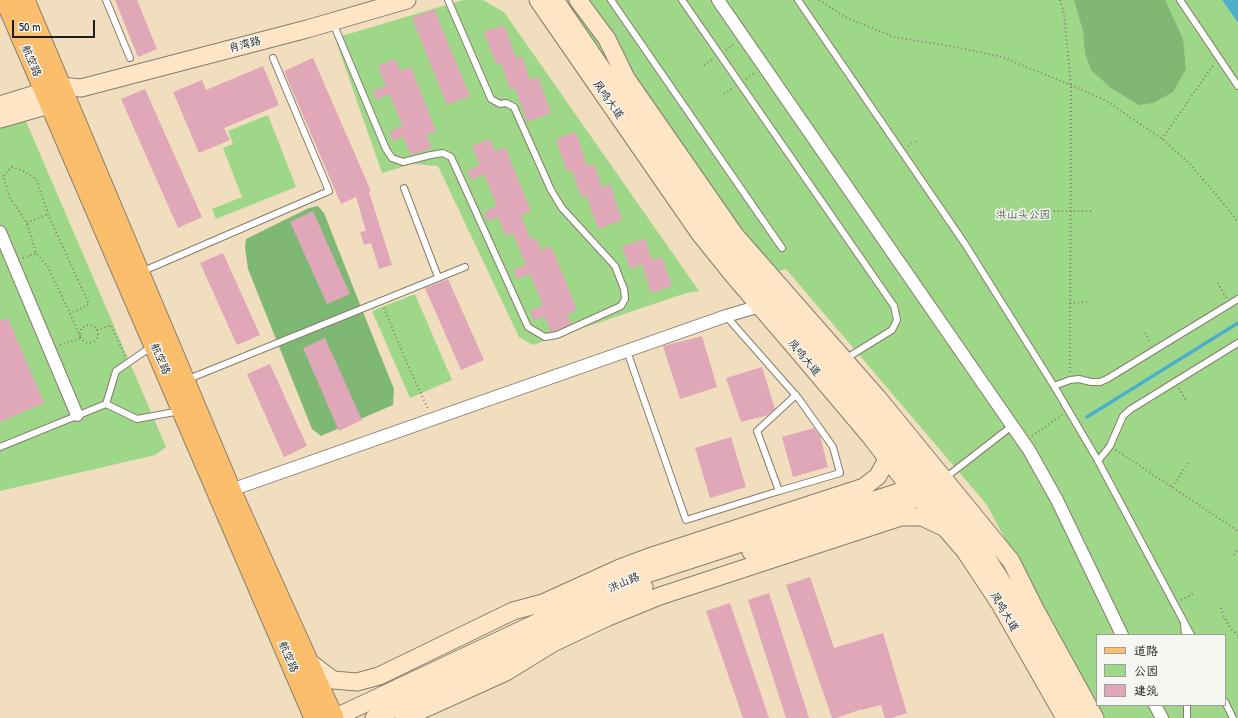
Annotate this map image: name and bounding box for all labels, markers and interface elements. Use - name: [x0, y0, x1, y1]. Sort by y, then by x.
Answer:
- scale bar: [14, 12, 97, 38]
- text: 50 m: [19, 18, 40, 35]
- street label: 肖湾路: [227, 34, 263, 56]
- street label: 航空路: [18, 43, 44, 79]
- street label: 凤鸣大道: [590, 78, 626, 122]
- park label: 洪山头公园: [996, 208, 1050, 222]
- street label: 凤鸣大道: [785, 337, 823, 379]
- street label: 航空路: [147, 341, 173, 377]
- street label: 洪山路: [606, 570, 642, 596]
- street label: 凤鸣大道: [987, 590, 1021, 634]
- legend: [1096, 634, 1226, 706]
- street label: 航空路: [275, 639, 301, 675]
- text: 道路: [1134, 642, 1158, 659]
- text: 公园: [1134, 662, 1158, 679]
- text: 建筑: [1134, 682, 1158, 699]

